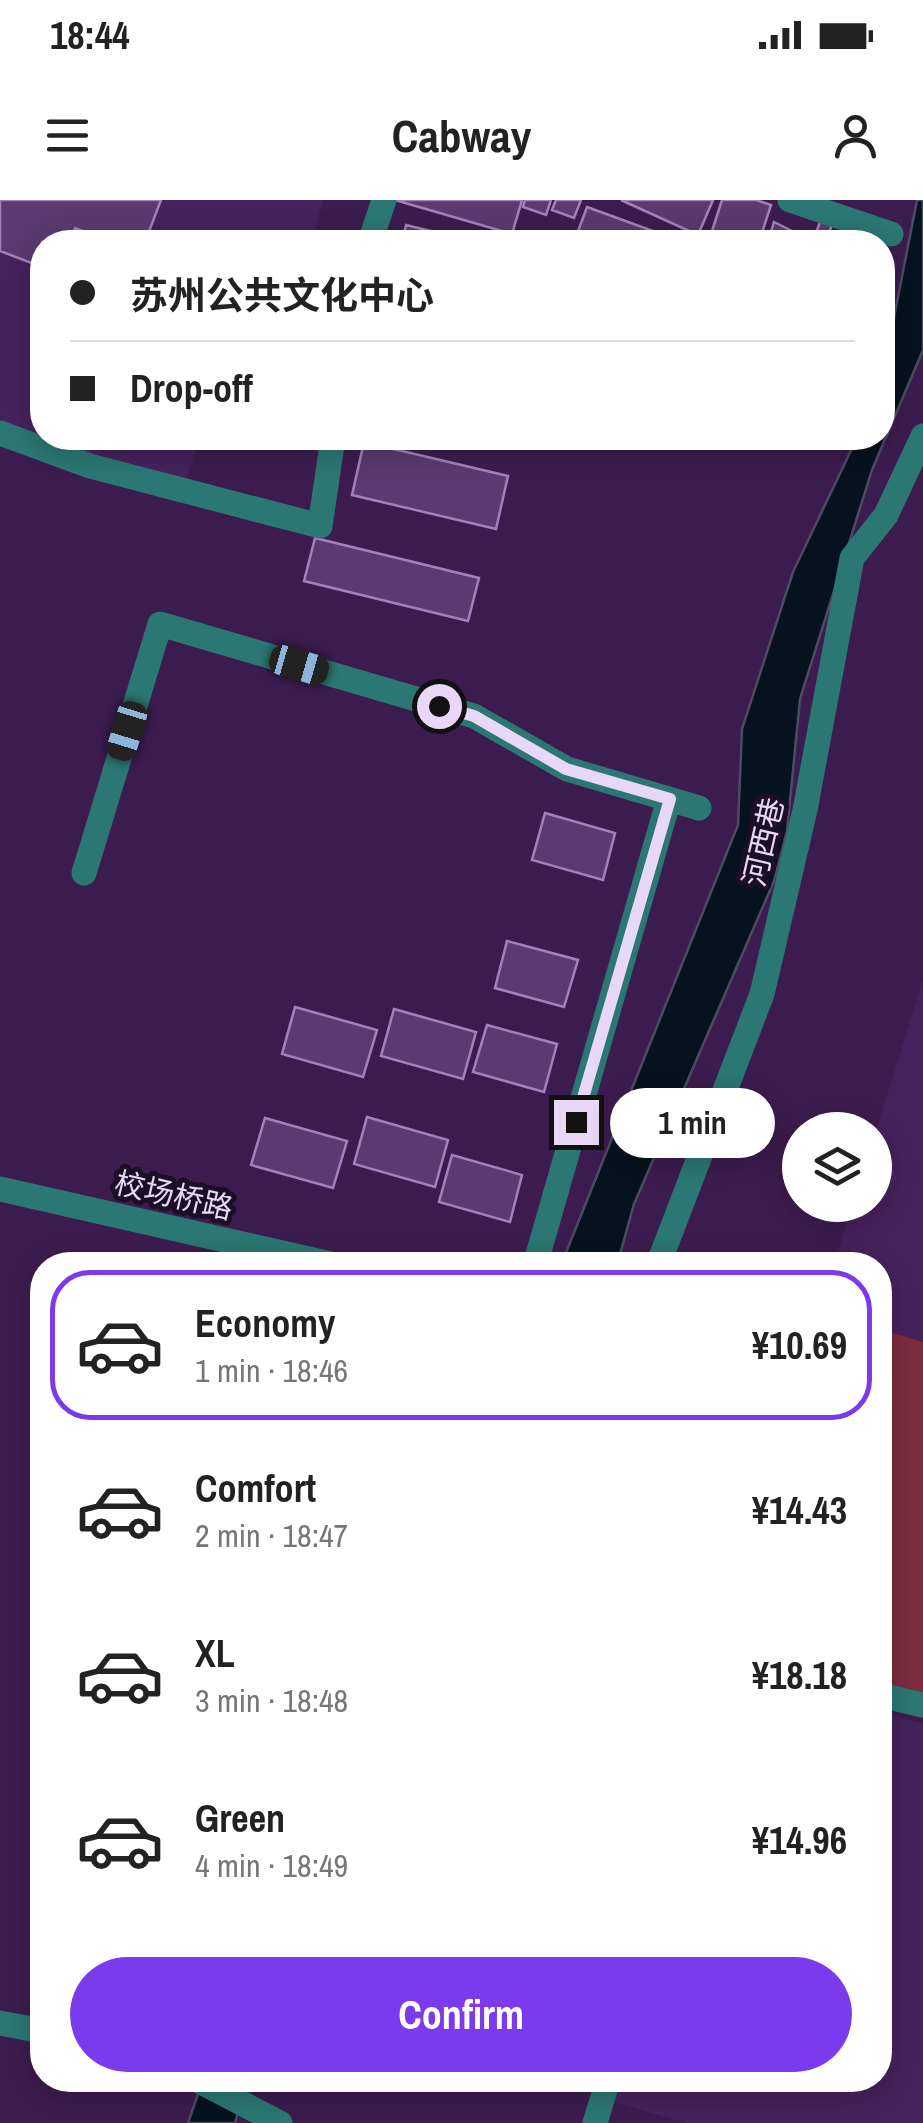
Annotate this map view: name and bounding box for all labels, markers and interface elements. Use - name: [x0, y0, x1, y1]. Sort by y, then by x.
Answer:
- text: 18:44: [50, 10, 130, 61]
- text: Cabway: [392, 105, 531, 166]
- icon: menu: [40, 108, 95, 163]
- icon: person: [828, 108, 883, 163]
- text: 苏州公共文化中心: [130, 270, 434, 321]
- text: Drop-off: [130, 363, 253, 414]
- car: [266, 642, 332, 688]
- route start: [417, 684, 462, 729]
- car: [104, 698, 150, 764]
- street label: 河西巷: [733, 794, 793, 890]
- callout: 1 min: [611, 1087, 776, 1157]
- route end: [554, 1100, 599, 1145]
- text: 1 min: [658, 1101, 727, 1144]
- map controls: [782, 1112, 892, 1222]
- button: layers: [782, 1112, 892, 1222]
- street label: 校场桥路: [111, 1162, 237, 1228]
- text: Economy: [195, 1298, 335, 1349]
- icon: car: [75, 1300, 165, 1390]
- text: ¥10.69: [752, 1320, 847, 1371]
- text: 1 min · 18:46: [195, 1349, 348, 1392]
- text: Comfort: [195, 1463, 316, 1514]
- icon: car: [75, 1465, 165, 1555]
- text: ¥14.43: [752, 1485, 847, 1536]
- text: 2 min · 18:47: [195, 1514, 348, 1557]
- text: XL: [195, 1628, 235, 1679]
- icon: car: [75, 1630, 165, 1720]
- text: ¥18.18: [752, 1650, 847, 1701]
- text: 3 min · 18:48: [195, 1679, 348, 1722]
- text: Green: [195, 1793, 285, 1844]
- icon: car: [75, 1795, 165, 1885]
- text: ¥14.96: [752, 1815, 847, 1866]
- text: 4 min · 18:49: [195, 1844, 348, 1887]
- button: Confirm: [70, 1957, 852, 2072]

